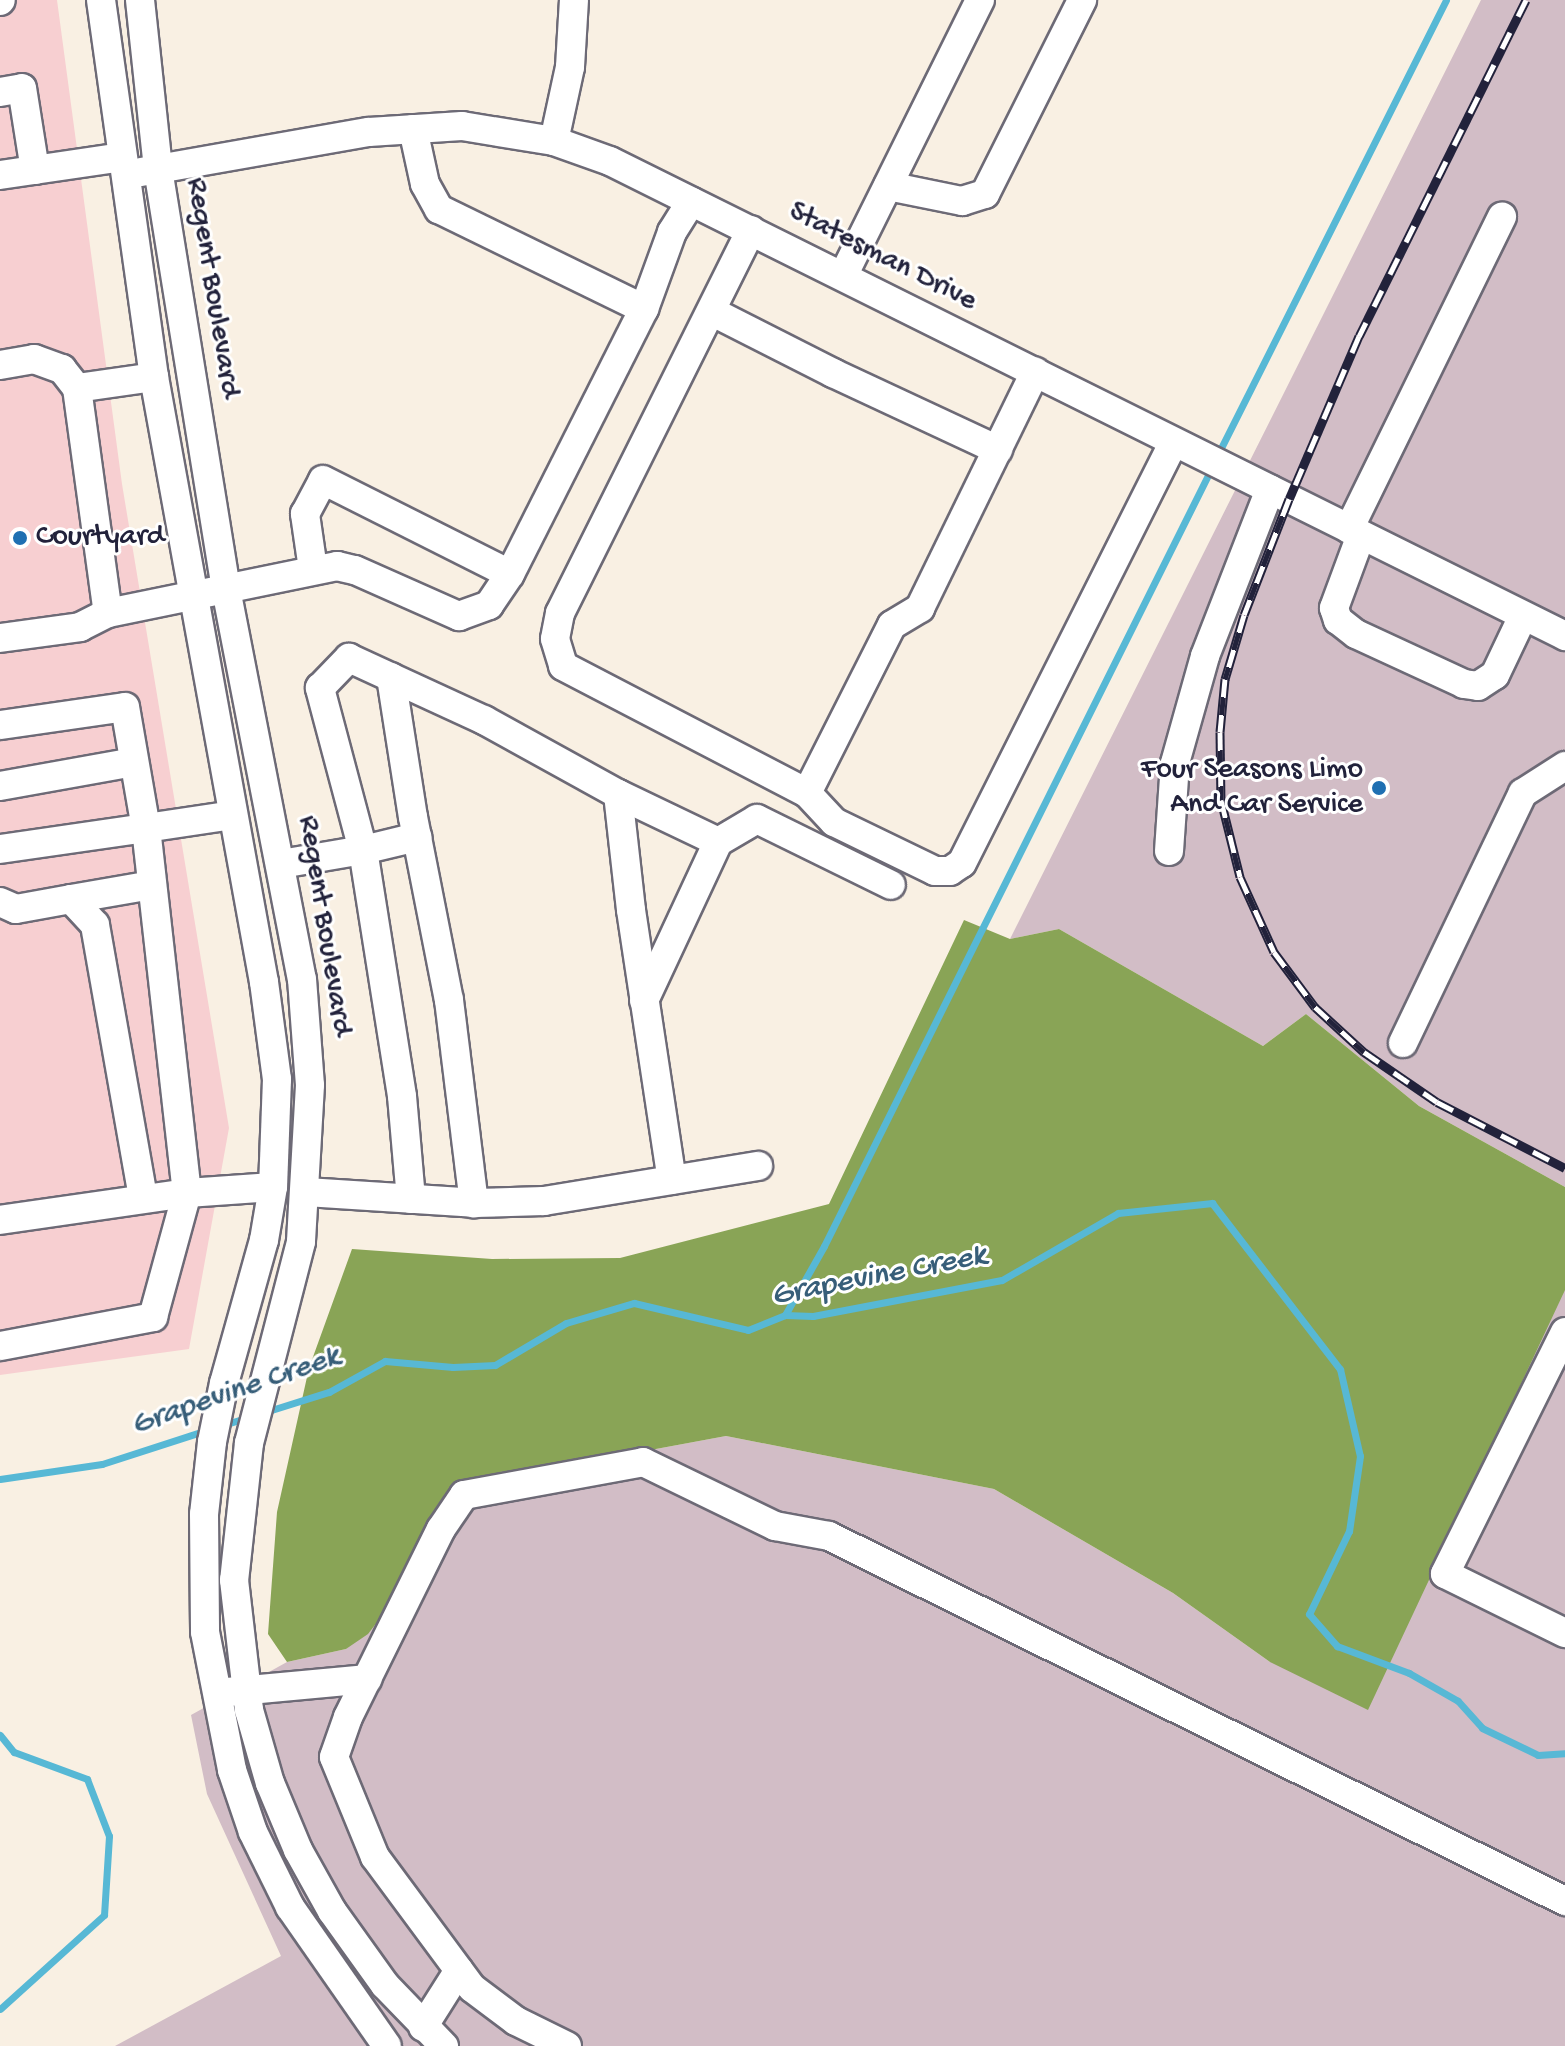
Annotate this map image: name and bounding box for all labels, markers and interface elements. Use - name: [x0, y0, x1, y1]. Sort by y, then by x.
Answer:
- street label: Regent Boulevard: [176, 175, 246, 401]
- street label: Statesman Drive: [782, 195, 982, 321]
- place label: Courtyard: [36, 520, 164, 556]
- marker: Courtyard: [11, 529, 29, 547]
- place label: Four Seasons Limo And Car Service: [1141, 753, 1363, 824]
- marker: Four Seasons Limo And Car Service: [1370, 779, 1388, 797]
- street label: Regent Boulevard: [288, 813, 358, 1039]
- water label: Grapevine Creek: [768, 1237, 990, 1317]
- water label: Grapevine Creek: [127, 1338, 345, 1446]

